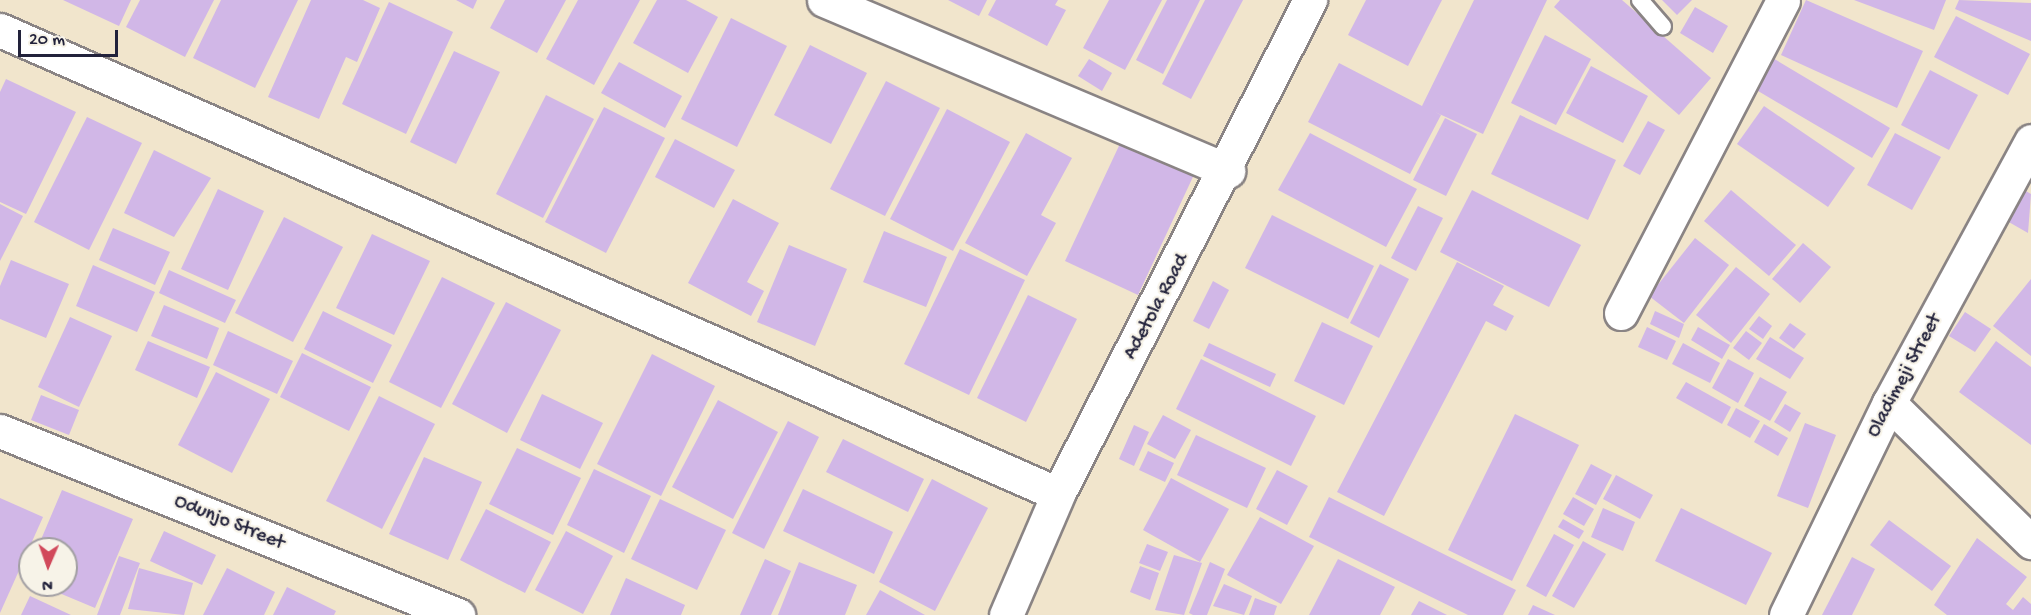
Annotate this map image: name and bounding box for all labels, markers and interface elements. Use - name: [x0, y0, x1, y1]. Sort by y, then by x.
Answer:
- scale bar: [21, 18, 122, 56]
- text: 20 m: [29, 30, 65, 51]
- street label: Adetola Road: [1119, 250, 1195, 364]
- street label: Oladimeji Street: [1862, 310, 1948, 442]
- street label: Odunjo Street: [170, 490, 288, 556]
- north arrow: [18, 537, 78, 597]
- text: N: [42, 574, 53, 593]

